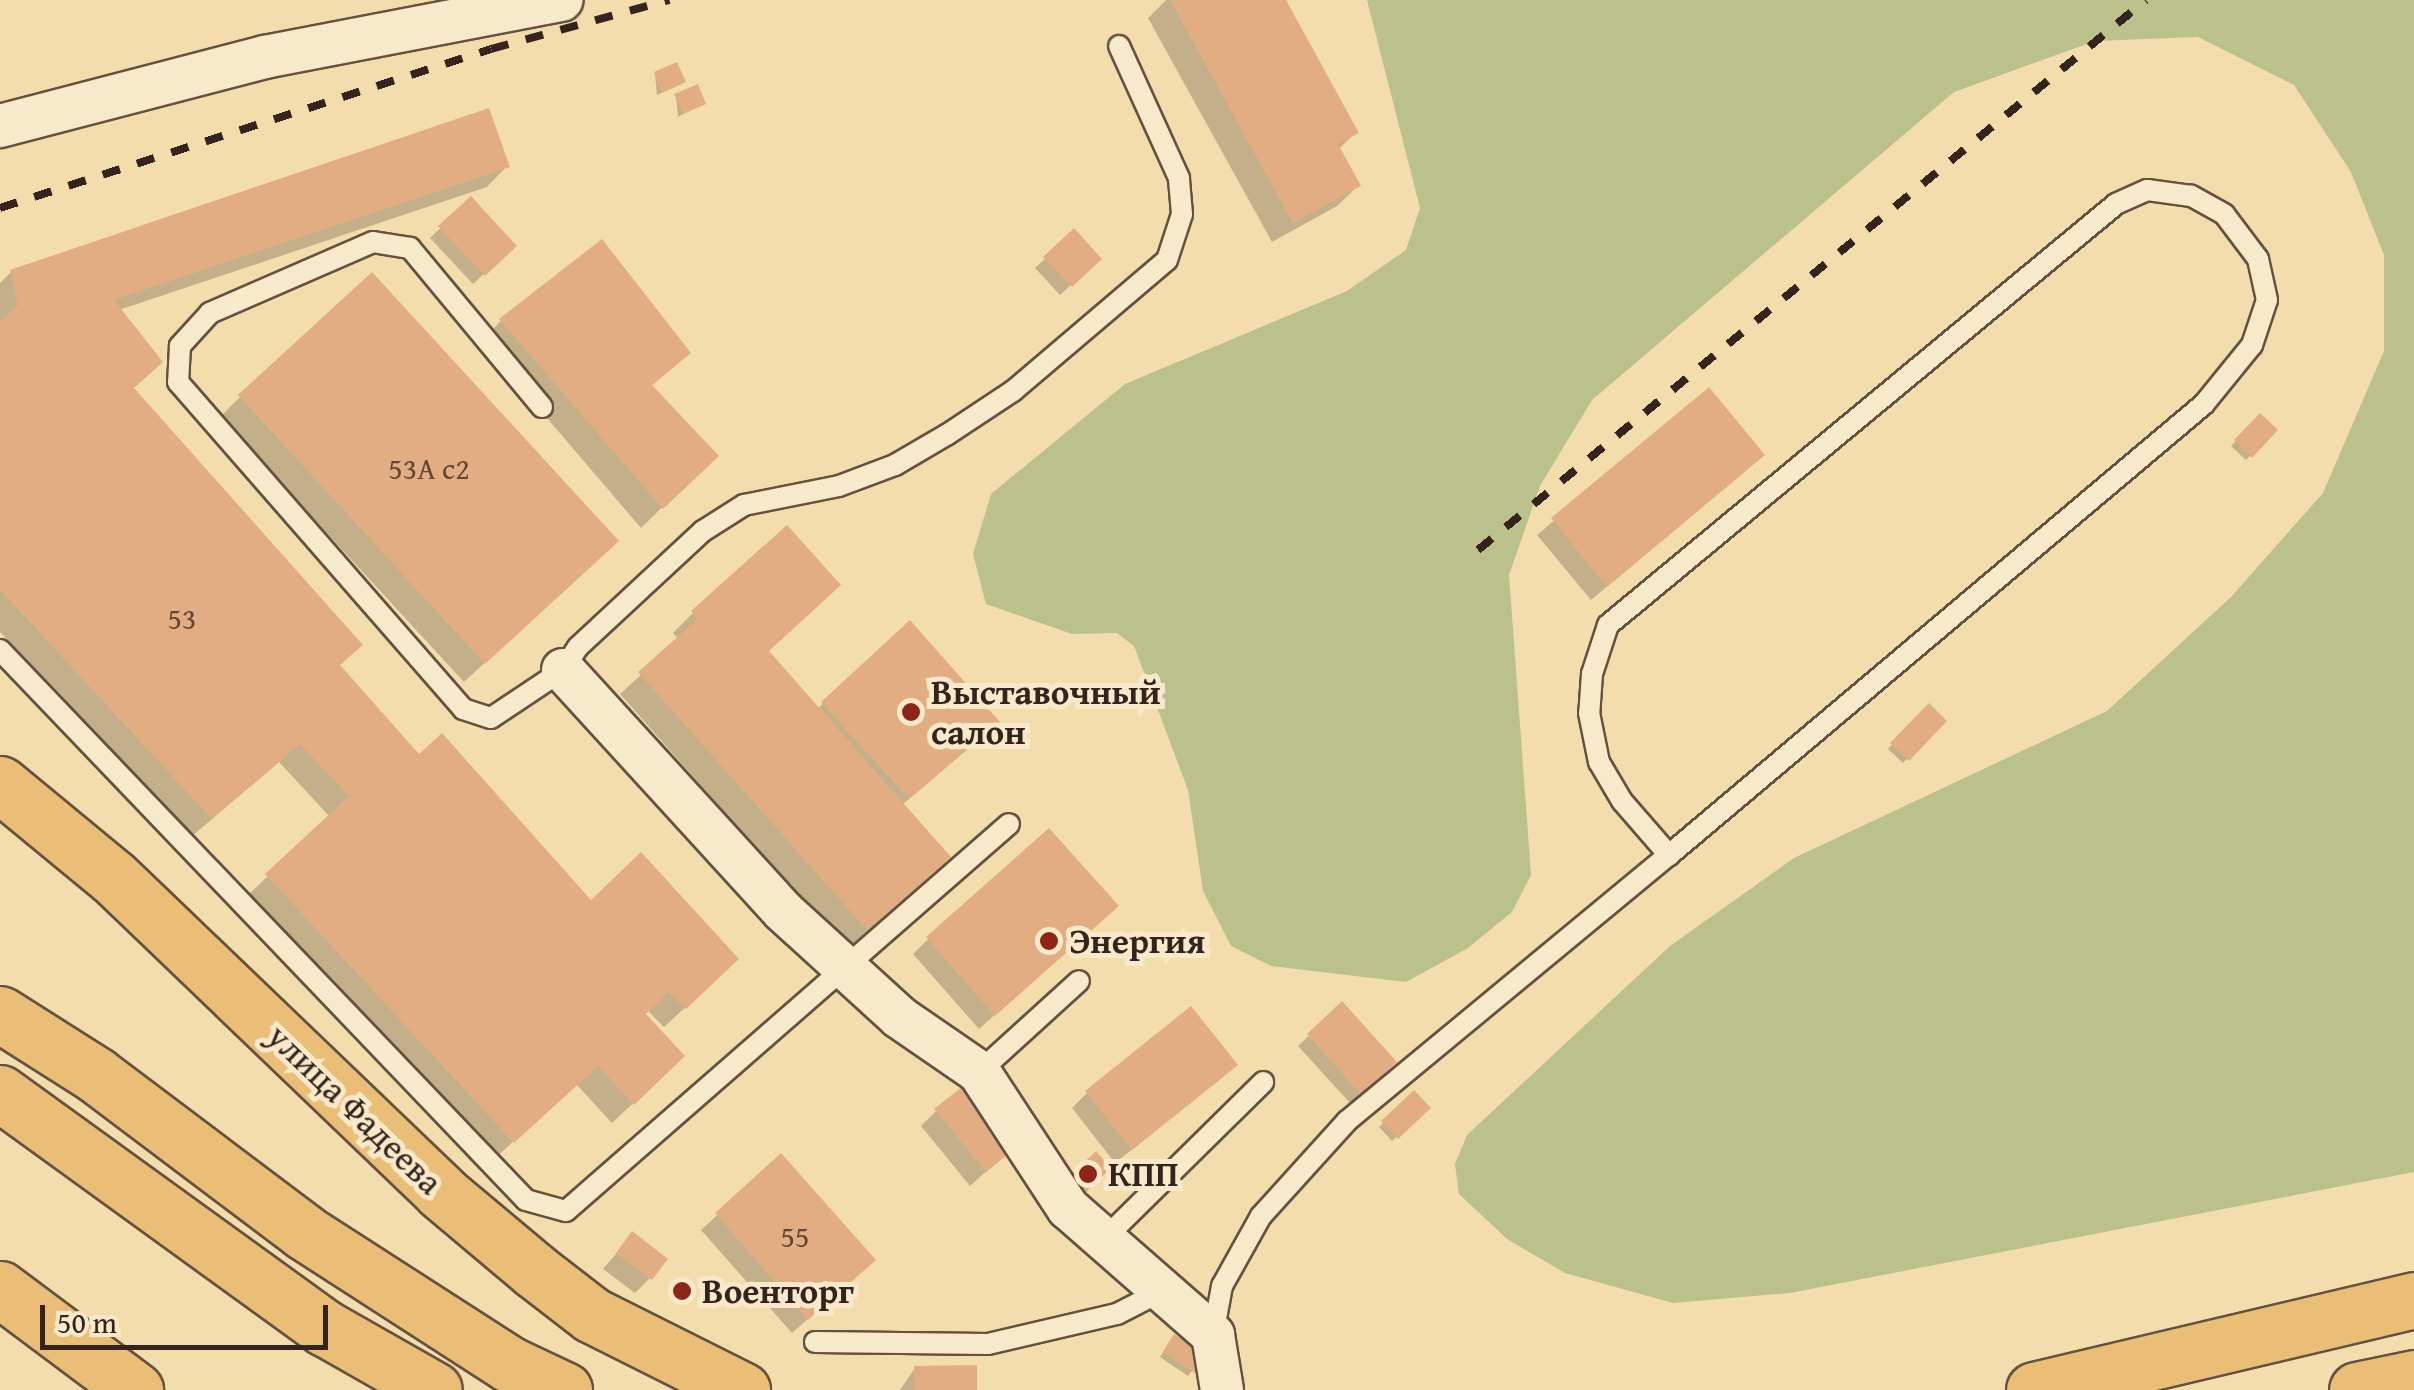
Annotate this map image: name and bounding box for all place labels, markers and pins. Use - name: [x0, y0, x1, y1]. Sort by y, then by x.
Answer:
- place label: Выставочный салон: [931, 671, 1161, 753]
- marker: Выставочный салон: [900, 701, 922, 723]
- place label: Энергия: [1069, 920, 1205, 962]
- marker: Энергия: [1038, 930, 1060, 952]
- place label: КПП: [1108, 1153, 1179, 1195]
- marker: КПП: [1077, 1163, 1099, 1185]
- place label: Военторг: [702, 1270, 854, 1312]
- marker: Военторг: [671, 1280, 693, 1302]

